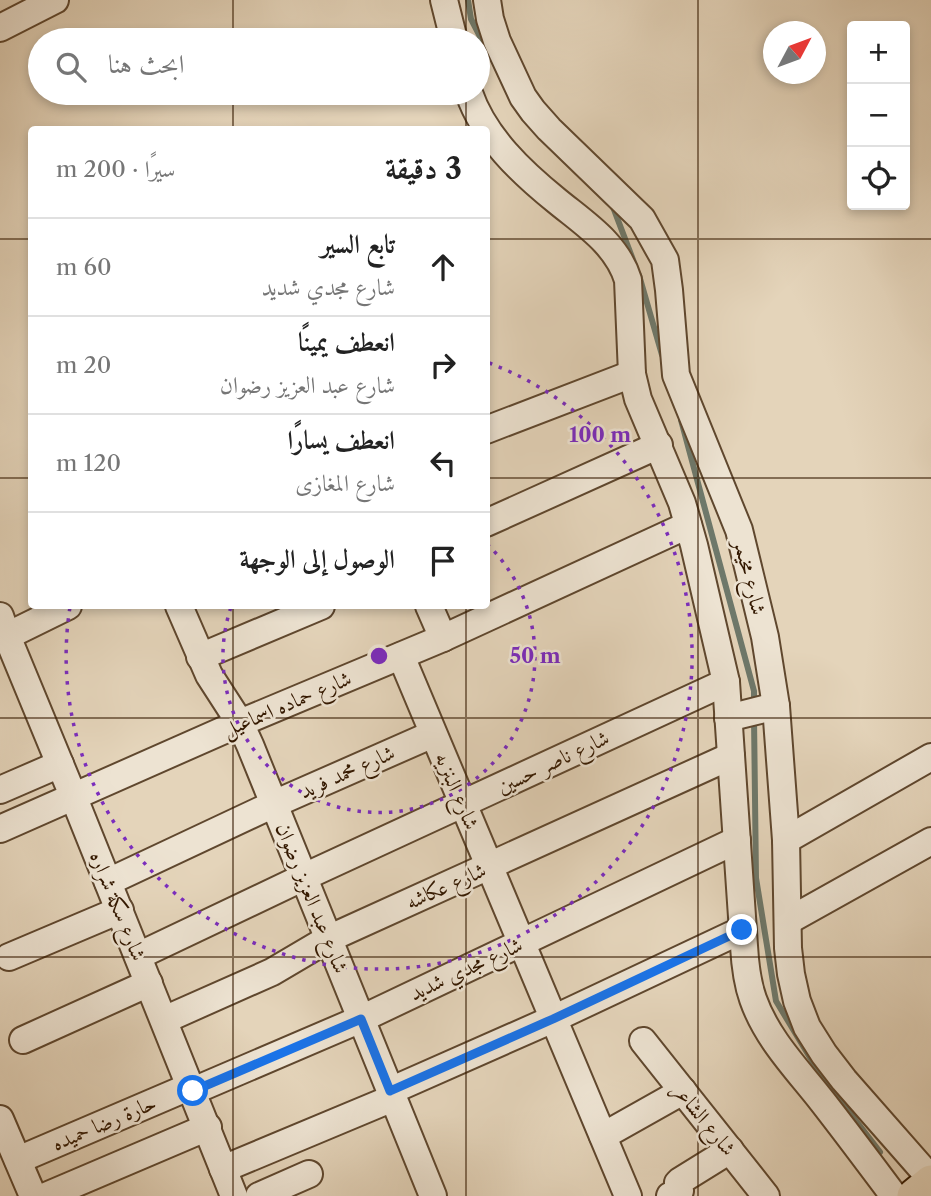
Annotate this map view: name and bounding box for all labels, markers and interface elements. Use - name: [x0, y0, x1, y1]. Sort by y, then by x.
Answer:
- north arrow: [763, 21, 826, 84]
- map controls: [847, 21, 910, 210]
- button: +: [847, 21, 910, 84]
- search box: [28, 28, 490, 105]
- icon: search: [52, 48, 90, 86]
- text: ابحث هنا: [108, 48, 184, 80]
- button: −: [847, 84, 910, 147]
- button: locate: [847, 147, 910, 210]
- text: 3 دقيقة: [385, 150, 462, 187]
- text: سيرًا · 200 m: [56, 155, 175, 183]
- text: تابع السير: [321, 228, 395, 260]
- icon: ahead: [424, 248, 462, 286]
- text: 60 m: [56, 253, 112, 281]
- text: شارع مجدي شديد: [262, 273, 395, 301]
- text: انعطف يمينًا: [298, 326, 395, 358]
- icon: right: [424, 346, 462, 384]
- text: 20 m: [56, 351, 111, 379]
- text: شارع عبد العزيز رضوان: [220, 371, 395, 399]
- text: 100 m: [569, 422, 631, 447]
- text: انعطف يسارًا: [287, 424, 395, 456]
- icon: left: [424, 444, 462, 482]
- text: 120 m: [56, 449, 121, 477]
- text: شارع المغازى: [295, 469, 395, 497]
- street label: شارع مخيمر: [723, 535, 772, 619]
- icon: arrive: [424, 542, 462, 580]
- text: الوصول إلى الوجهة: [240, 543, 395, 575]
- text: 50 m: [509, 643, 561, 668]
- centre of rings: [367, 644, 391, 668]
- street label: شارع حماده اسماعيل: [219, 665, 357, 747]
- street label: شارع ناصر حسين: [493, 725, 615, 804]
- street label: شارع محمد فريد: [295, 739, 401, 809]
- street label: شارع البنزيه: [425, 748, 485, 836]
- street label: شارع عبد العزيز رضوان: [265, 819, 354, 979]
- street label: شارع سكة شراره: [80, 847, 152, 966]
- street label: شارع عكاشه: [402, 857, 492, 920]
- route end: [726, 914, 757, 945]
- street label: شارع مجدي شديد: [405, 931, 529, 1011]
- route start: [177, 1075, 208, 1106]
- street label: شارع الشاعر: [663, 1077, 741, 1164]
- street label: حارة رضا حميده: [48, 1089, 160, 1156]

